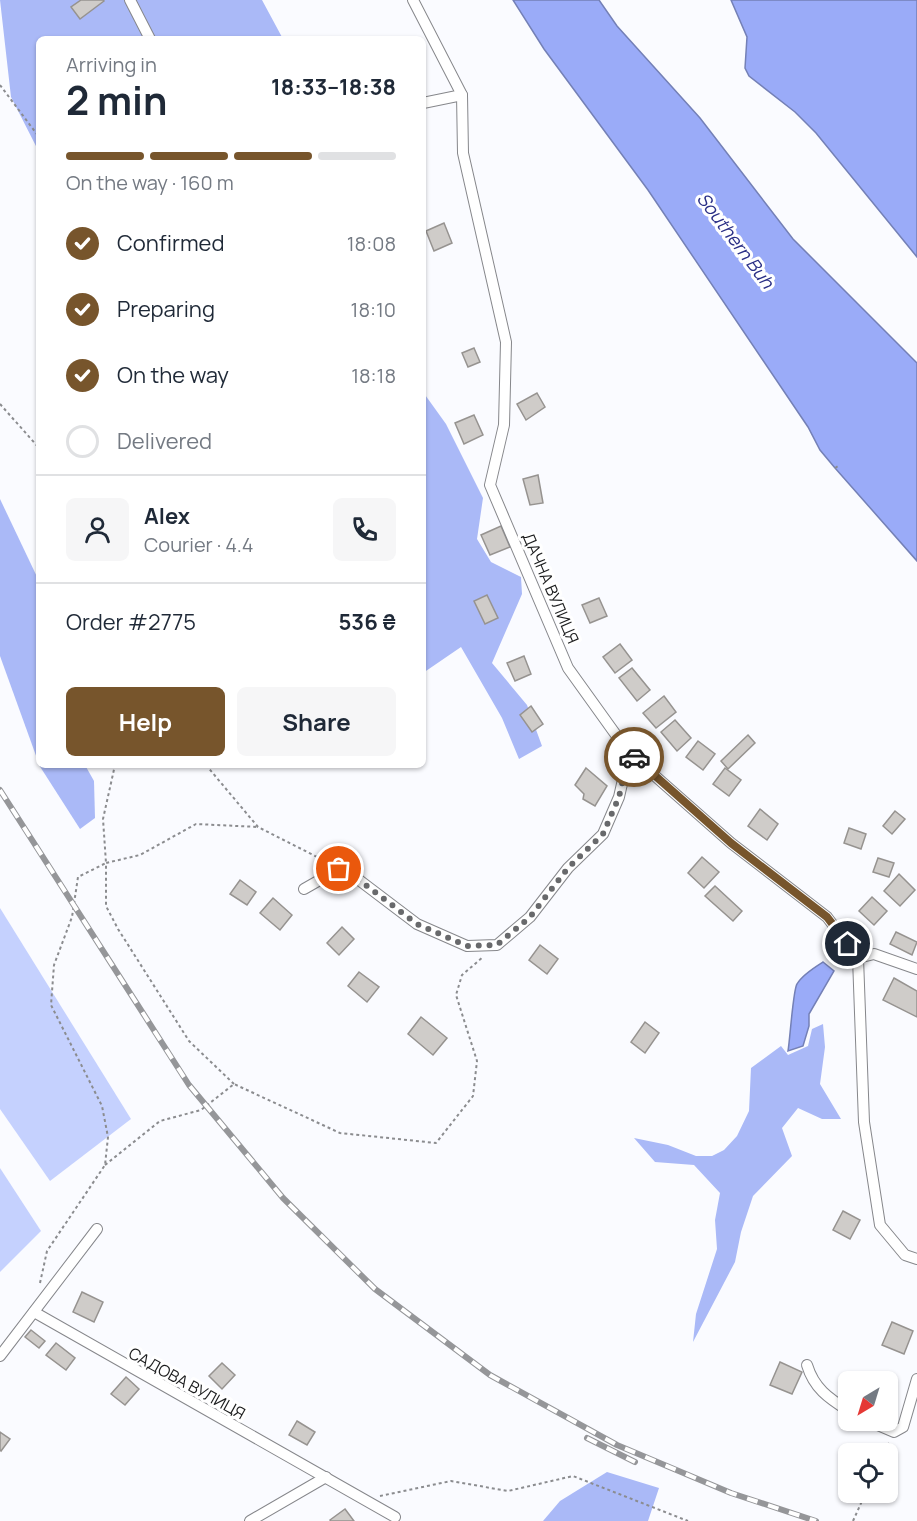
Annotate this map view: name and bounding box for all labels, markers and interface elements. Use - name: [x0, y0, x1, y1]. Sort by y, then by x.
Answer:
- text: Arriving in: [66, 51, 157, 78]
- text: 18:33–18:38: [271, 72, 396, 102]
- text: 2 min: [66, 73, 167, 127]
- text: On the way · 160 m: [66, 169, 234, 196]
- water label: Southern Buh: [692, 187, 781, 294]
- icon: check: [66, 227, 99, 260]
- text: Confirmed: [117, 228, 225, 258]
- text: 18:08: [347, 230, 396, 257]
- icon: check: [66, 293, 99, 326]
- text: Preparing: [117, 294, 215, 324]
- text: 18:10: [351, 296, 396, 323]
- icon: check: [66, 359, 99, 392]
- text: On the way: [117, 360, 229, 390]
- text: 18:18: [351, 362, 396, 389]
- text: Delivered: [117, 426, 212, 456]
- button: person: [66, 498, 129, 561]
- button: phone: [333, 498, 396, 561]
- text: Alex: [144, 501, 190, 531]
- street label: ДАЧНА ВУЛИЦЯ: [518, 529, 584, 647]
- text: Courier · 4.4: [144, 531, 254, 558]
- text: Order #2775: [66, 607, 196, 637]
- text: 536 ₴: [338, 607, 396, 637]
- button: Help: [66, 687, 225, 756]
- button: Share: [237, 687, 396, 756]
- courier: [604, 727, 664, 787]
- icon: car: [618, 741, 651, 774]
- pin: [313, 843, 364, 894]
- icon: bag: [322, 852, 355, 885]
- pin: [822, 918, 873, 969]
- icon: home: [831, 927, 864, 960]
- street label: САДОВА ВУЛИЦЯ: [125, 1342, 249, 1424]
- north arrow: [838, 1371, 898, 1431]
- map controls: [838, 1371, 898, 1503]
- button: locate: [838, 1443, 898, 1503]

